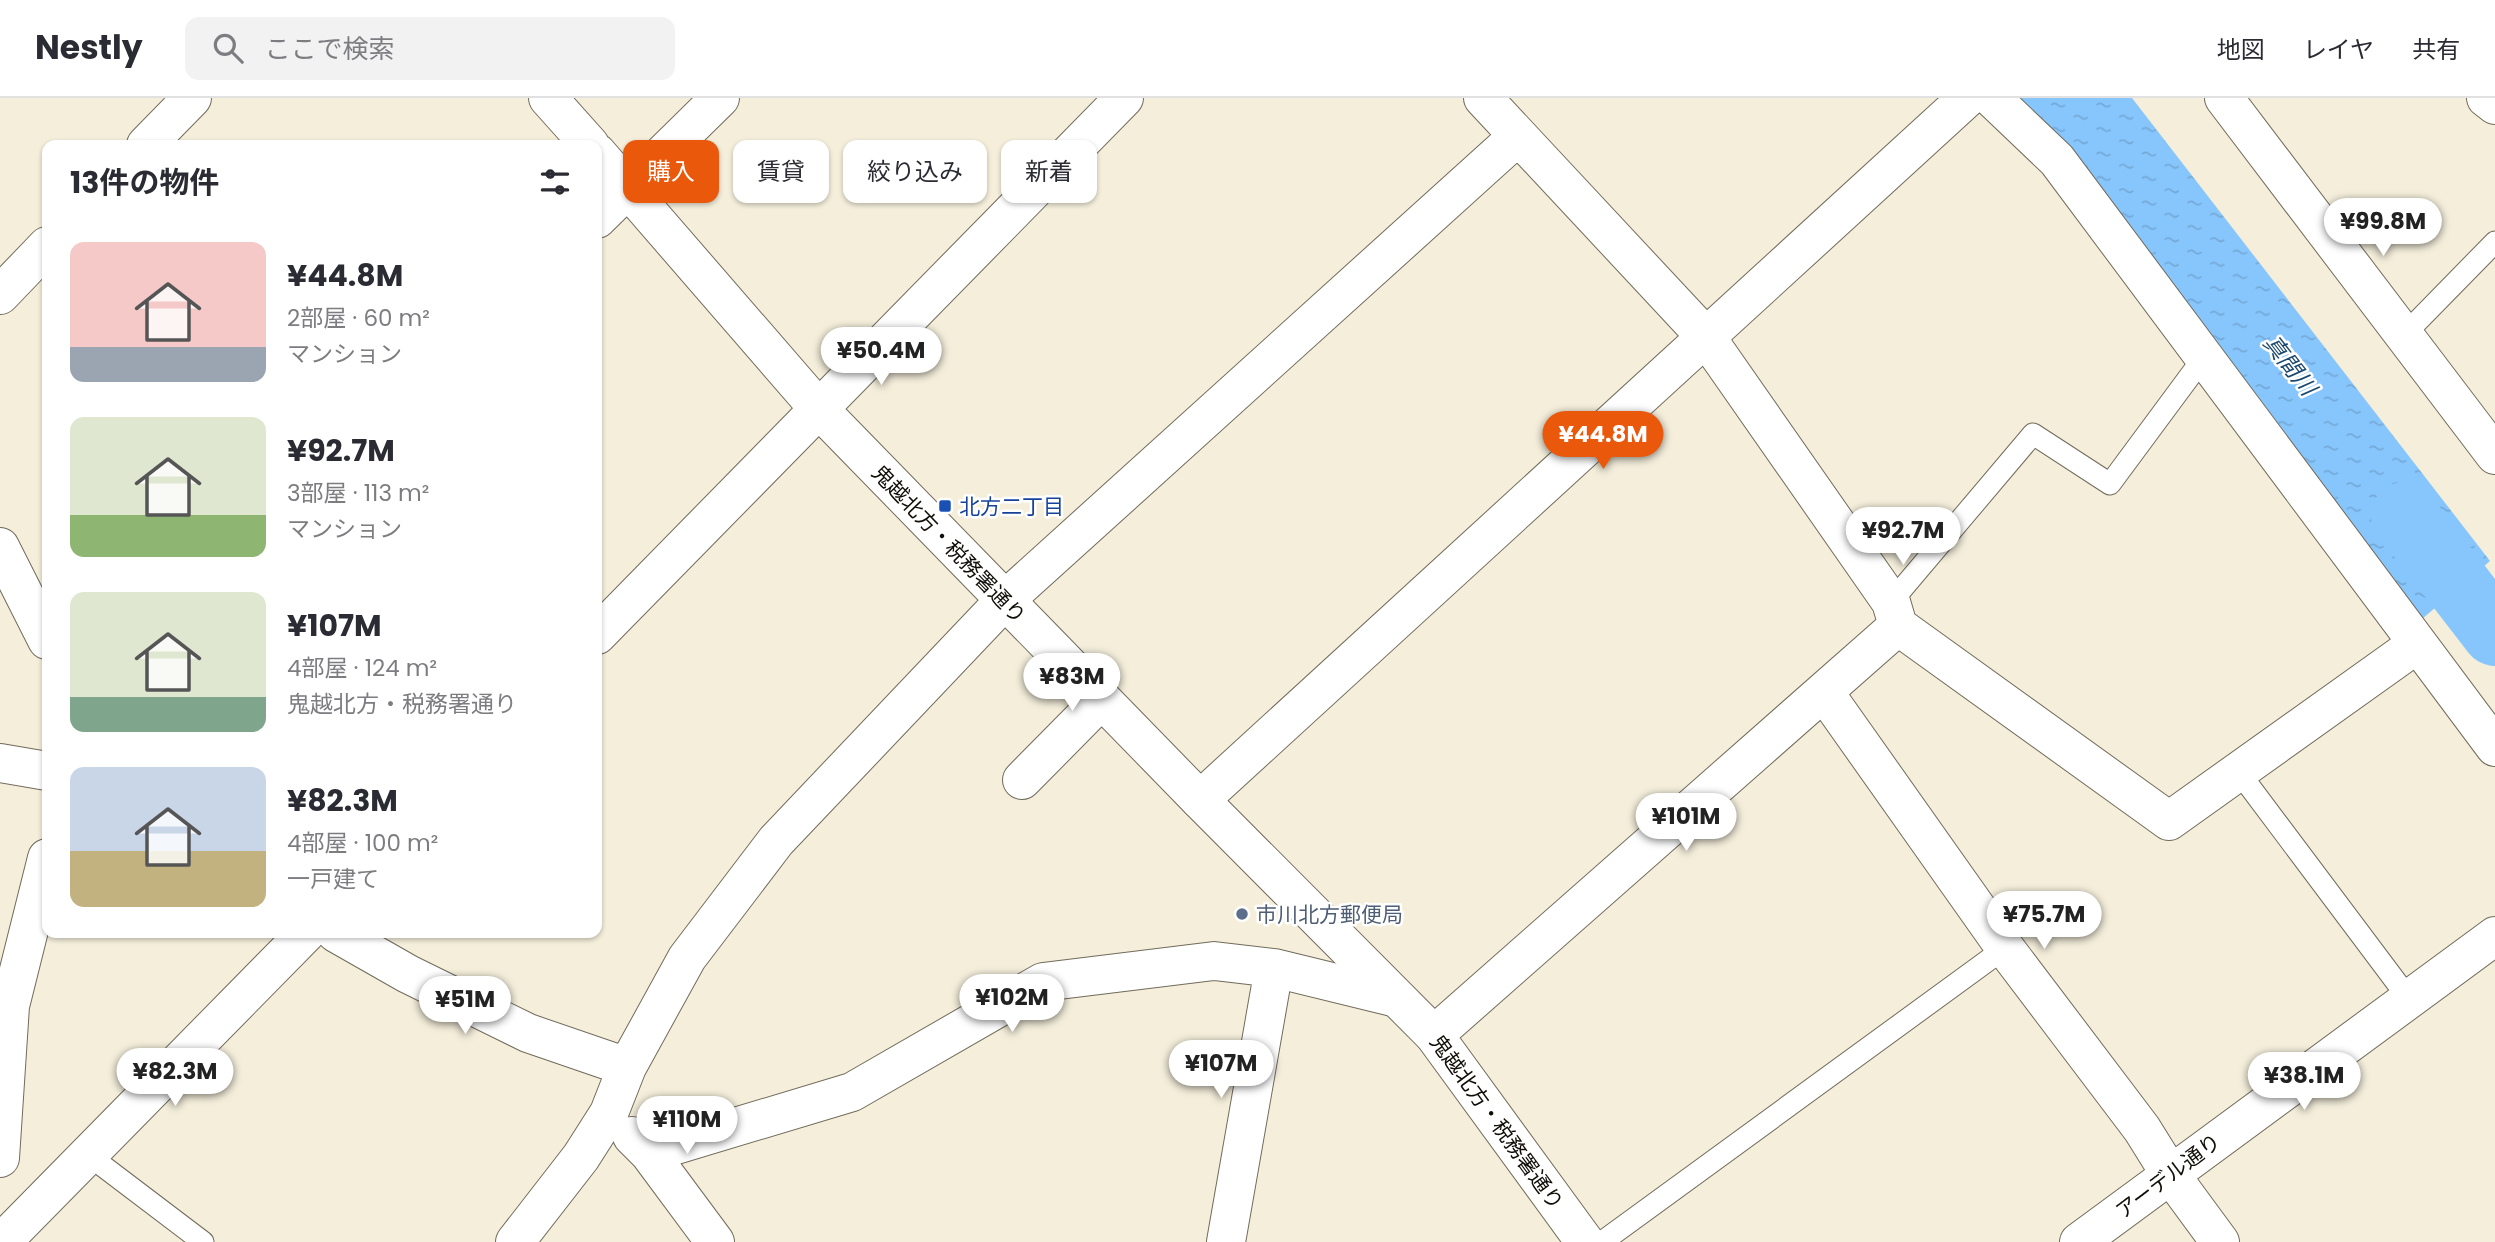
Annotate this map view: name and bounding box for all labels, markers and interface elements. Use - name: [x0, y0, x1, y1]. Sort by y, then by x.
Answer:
- search box: [185, 17, 675, 80]
- text: Nestly: [35, 24, 143, 71]
- icon: search: [209, 29, 247, 67]
- text: ここで検索: [265, 31, 395, 67]
- text: 地図: [2217, 33, 2265, 66]
- text: レイヤ: [2303, 33, 2374, 66]
- text: 共有: [2412, 33, 2460, 66]
- chip: 購入: [623, 140, 719, 203]
- chip: 賃貸: [733, 140, 829, 203]
- chip: 絞り込み: [843, 140, 987, 203]
- chip: 新着: [1001, 140, 1097, 203]
- text: 13件の物件: [70, 161, 219, 204]
- icon: filters: [536, 163, 574, 201]
- pin: ¥99.8M: [2326, 198, 2440, 258]
- text: ¥99.8M: [2340, 205, 2426, 237]
- text: ¥44.8M: [287, 254, 403, 297]
- icon: home: [126, 270, 210, 354]
- text: 2部屋 · 60 m²: [287, 302, 430, 334]
- pin: ¥50.4M: [824, 328, 938, 387]
- water label: 真間川: [2256, 328, 2326, 404]
- text: ¥50.4M: [837, 334, 925, 366]
- text: マンション: [287, 338, 402, 370]
- pin: ¥44.8M: [1546, 412, 1660, 471]
- text: ¥44.8M: [1558, 418, 1648, 450]
- text: ¥92.7M: [287, 429, 395, 472]
- icon: home: [126, 445, 210, 529]
- street label: 鬼越北方・税務署通り: [866, 458, 1032, 630]
- text: 3部屋 · 113 m²: [287, 477, 429, 509]
- place label: 北方二丁目: [959, 492, 1064, 521]
- marker: 北方二丁目: [937, 498, 953, 514]
- pin: ¥92.7M: [1846, 508, 1960, 567]
- text: マンション: [287, 513, 402, 545]
- text: ¥92.7M: [1862, 514, 1944, 546]
- text: ¥107M: [287, 604, 382, 647]
- icon: home: [126, 620, 210, 704]
- text: 4部屋 · 124 m²: [287, 652, 437, 684]
- pin: ¥83M: [1031, 654, 1113, 713]
- text: ¥83M: [1039, 660, 1105, 692]
- text: 鬼越北方・税務署通り: [287, 688, 517, 720]
- text: ¥82.3M: [287, 779, 398, 822]
- pin: ¥101M: [1637, 794, 1735, 853]
- icon: home: [126, 795, 210, 879]
- text: ¥101M: [1652, 800, 1720, 832]
- text: 4部屋 · 100 m²: [287, 827, 438, 859]
- text: 一戸建て: [287, 863, 379, 895]
- pin: ¥75.7M: [1987, 892, 2101, 951]
- text: ¥75.7M: [2003, 898, 2085, 930]
- place label: 市川北方郵便局: [1256, 900, 1403, 929]
- marker: 市川北方郵便局: [1234, 906, 1250, 922]
- pin: ¥102M: [963, 974, 1061, 1034]
- pin: ¥51M: [424, 976, 506, 1036]
- text: ¥102M: [975, 981, 1049, 1013]
- text: ¥51M: [435, 983, 495, 1015]
- street label: 鬼越北方・税務署通り: [1424, 1029, 1570, 1215]
- pin: ¥107M: [1172, 1040, 1270, 1100]
- text: ¥107M: [1185, 1047, 1257, 1079]
- pin: ¥82.3M: [118, 1048, 232, 1108]
- pin: ¥38.1M: [2247, 1052, 2361, 1112]
- text: ¥82.3M: [133, 1055, 218, 1087]
- text: ¥38.1M: [2264, 1059, 2344, 1091]
- pin: ¥110M: [638, 1096, 736, 1156]
- text: ¥110M: [653, 1103, 721, 1135]
- street label: アーデル通り: [2109, 1127, 2227, 1225]

